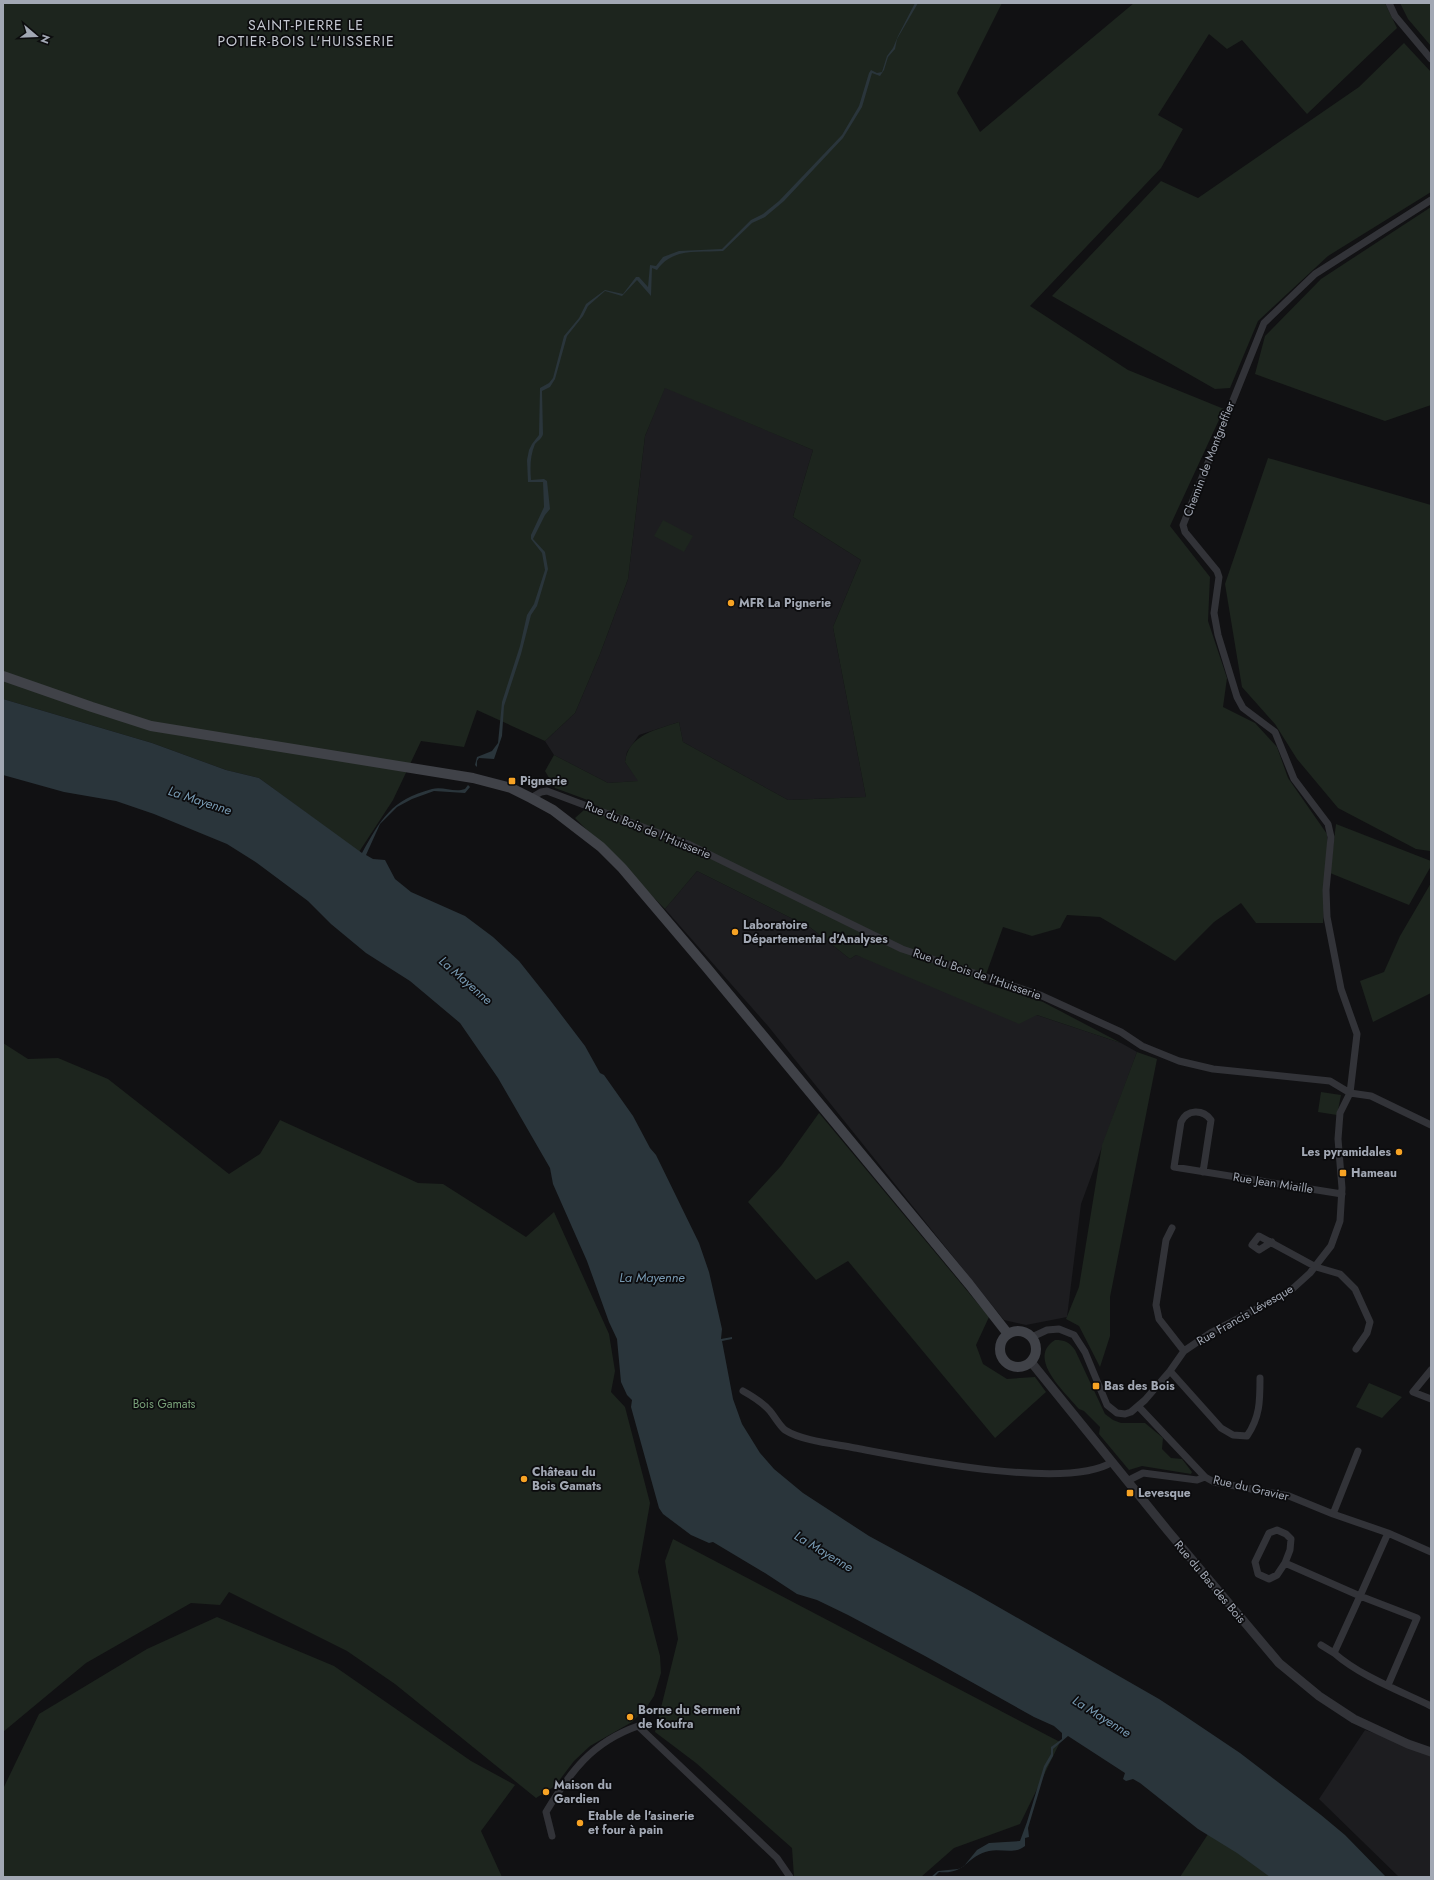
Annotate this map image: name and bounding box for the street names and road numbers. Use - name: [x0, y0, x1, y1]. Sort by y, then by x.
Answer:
- street label: Chemin de Montgreffier: [1179, 398, 1240, 519]
- street label: Rue du Bois de l'Huisserie: [582, 796, 714, 864]
- street label: Rue du Bois de l'Huisserie: [911, 944, 1043, 1004]
- street label: Rue Jean Miaille: [1232, 1168, 1314, 1198]
- street label: Rue Francis Lévesque: [1193, 1280, 1297, 1350]
- street label: Rue du Gravier: [1211, 1471, 1292, 1506]
- street label: Rue du Bas des Bois: [1170, 1537, 1250, 1627]

